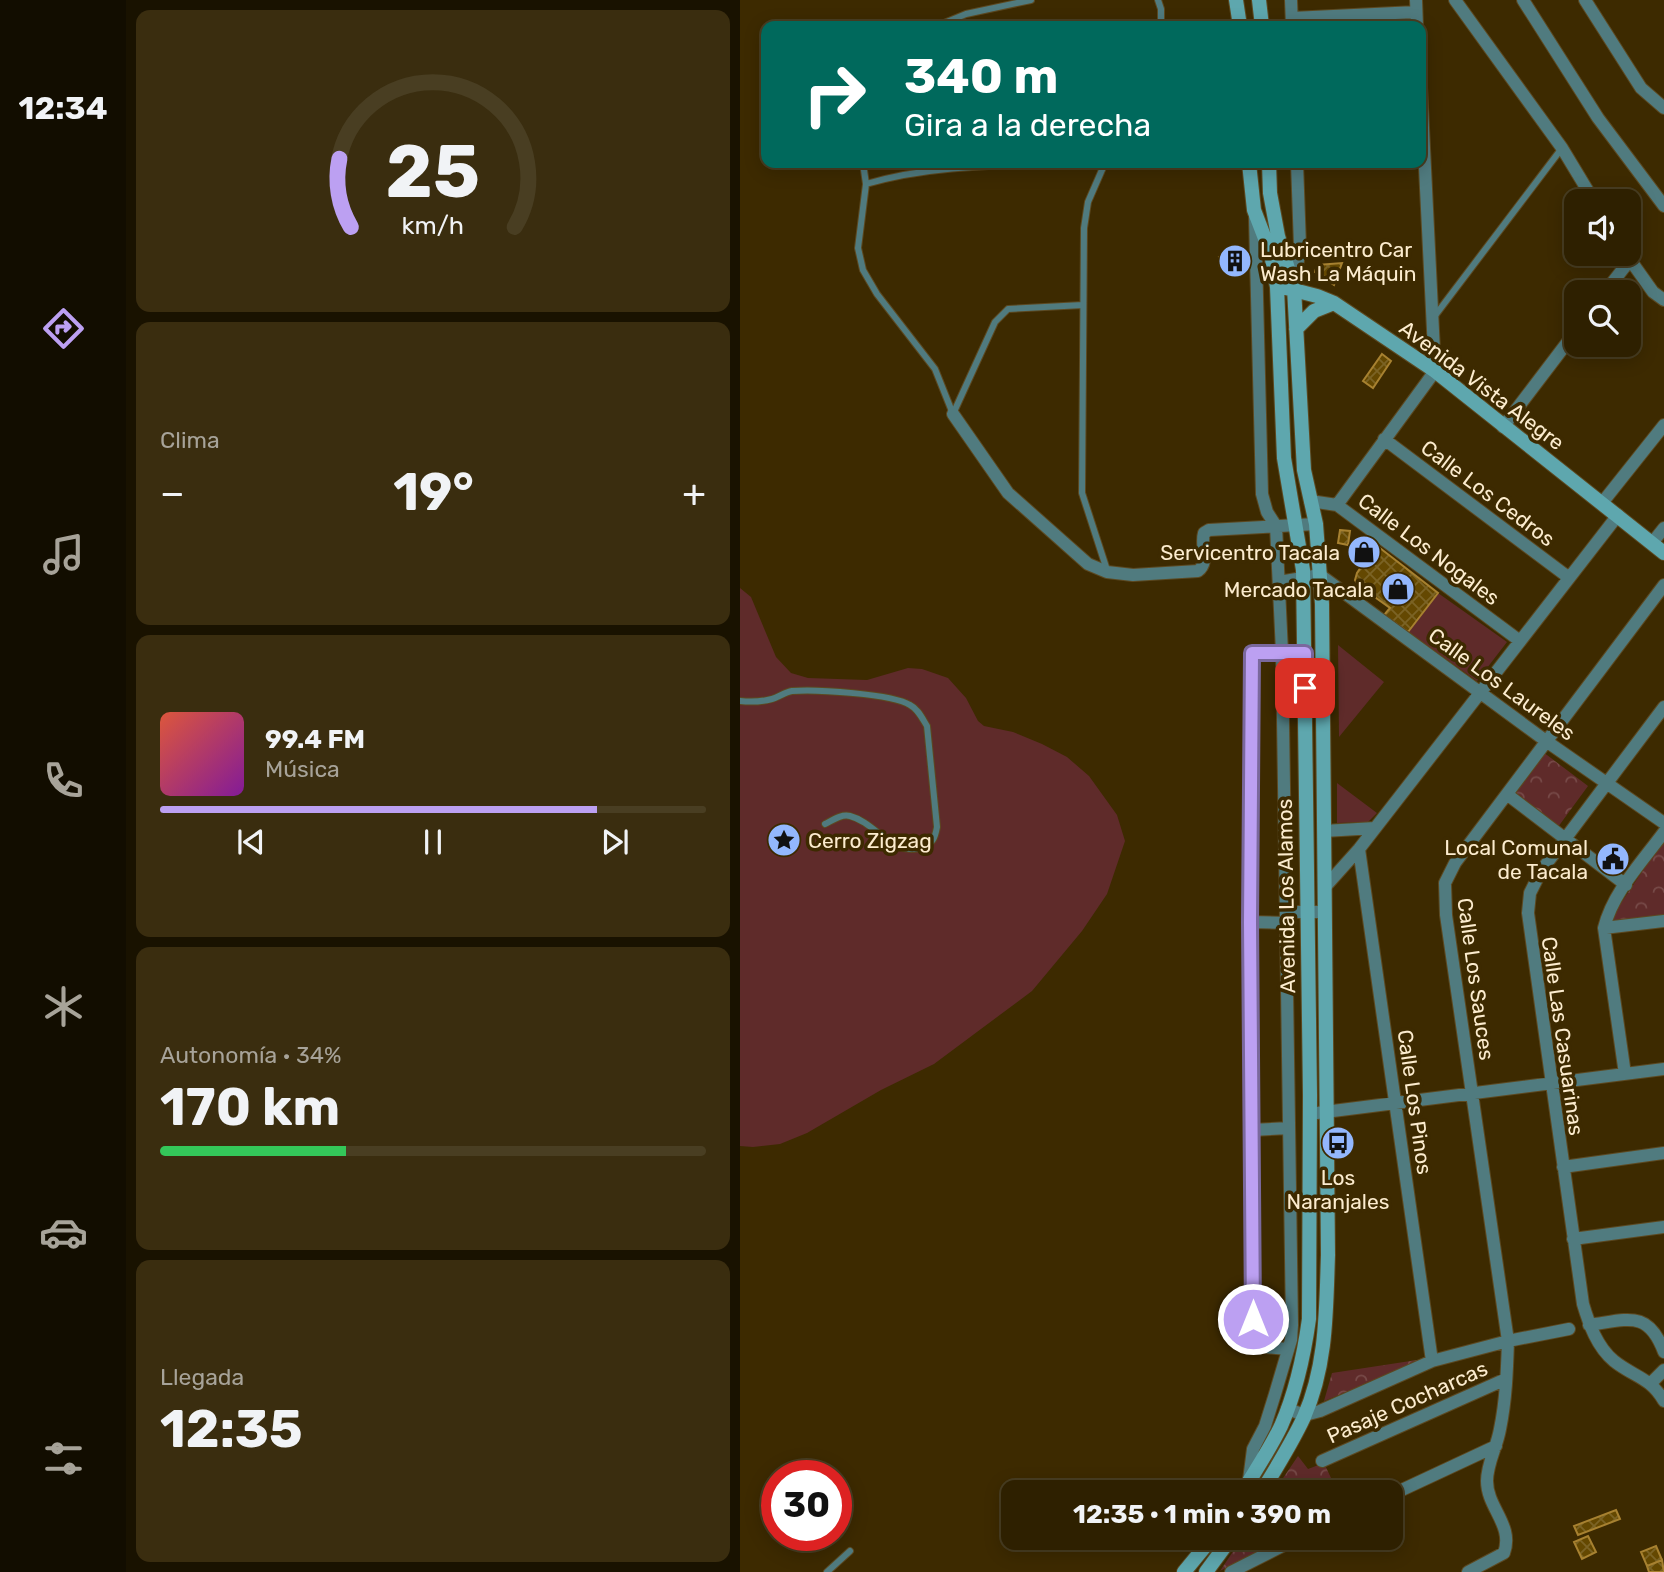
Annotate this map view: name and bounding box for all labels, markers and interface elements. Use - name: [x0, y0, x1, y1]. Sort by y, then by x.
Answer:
- text: 340 m: [904, 47, 1058, 105]
- icon: right: [789, 49, 880, 140]
- text: 12:34: [19, 89, 108, 127]
- text: Gira a la derecha: [904, 106, 1151, 144]
- text: 25: [386, 130, 480, 216]
- map controls: [1564, 189, 1641, 357]
- button: sound: [1564, 189, 1641, 266]
- text: km/h: [402, 211, 464, 240]
- place label: Lubricentro Car Wash La Máquin: [1260, 237, 1416, 286]
- building icon: Lubricentro Car Wash La Máquin: [1216, 242, 1254, 280]
- button: search: [1564, 280, 1641, 357]
- icon: directions: [39, 304, 88, 353]
- street label: Avenida Vista Alegre: [1395, 315, 1569, 455]
- text: Clima: [160, 426, 220, 454]
- street label: Calle Los Cedros: [1416, 435, 1560, 551]
- text: 19°: [393, 461, 474, 523]
- text: −: [160, 470, 185, 516]
- text: +: [682, 470, 706, 516]
- street label: Calle Los Nogales: [1353, 488, 1505, 610]
- icon: music: [39, 530, 88, 579]
- shop icon: Servicentro Tacala: [1345, 533, 1383, 571]
- place label: Servicentro Tacala: [1160, 540, 1340, 565]
- shop icon: Mercado Tacala: [1379, 570, 1417, 608]
- place label: Mercado Tacala: [1224, 577, 1374, 602]
- street label: Calle Los Laureles: [1424, 622, 1580, 746]
- pin: [1275, 658, 1335, 718]
- icon: arrive: [1286, 669, 1324, 707]
- text: 99.4 FM: [265, 724, 365, 755]
- text: Música: [265, 755, 340, 783]
- icon: phone: [39, 756, 88, 805]
- street label: Avenida Los Alamos: [1272, 798, 1300, 994]
- place icon: Cerro Zigzag: [765, 821, 803, 859]
- icon: previous: [232, 823, 270, 861]
- icon: pause: [414, 823, 452, 861]
- icon: next: [596, 823, 634, 861]
- place label: Cerro Zigzag: [808, 828, 932, 853]
- place label: Local Comunal de Tacala: [1444, 835, 1588, 884]
- public building icon: Local Comunal de Tacala: [1594, 840, 1632, 878]
- street label: Calle Los Sauces: [1452, 896, 1500, 1062]
- street label: Calle Las Casuarinas: [1537, 935, 1589, 1137]
- icon: climate: [39, 982, 88, 1031]
- street label: Calle Los Pinos: [1392, 1028, 1438, 1176]
- text: Autonomía · 34%: [160, 1041, 342, 1069]
- text: 170 km: [160, 1076, 340, 1138]
- bus stop icon: Los Naranjales: [1319, 1124, 1357, 1162]
- place label: Los Naranjales: [1287, 1165, 1389, 1214]
- icon: car: [39, 1208, 88, 1257]
- position arrow: [1216, 1282, 1290, 1356]
- street label: Pasaje Cocharcas: [1323, 1355, 1491, 1449]
- text: Llegada: [160, 1363, 244, 1391]
- text: 12:35: [160, 1398, 303, 1460]
- icon: filters: [39, 1434, 88, 1483]
- speed limit sign: 30: [761, 1460, 852, 1551]
- text: 12:35 · 1 min · 390 m: [1073, 1499, 1331, 1530]

